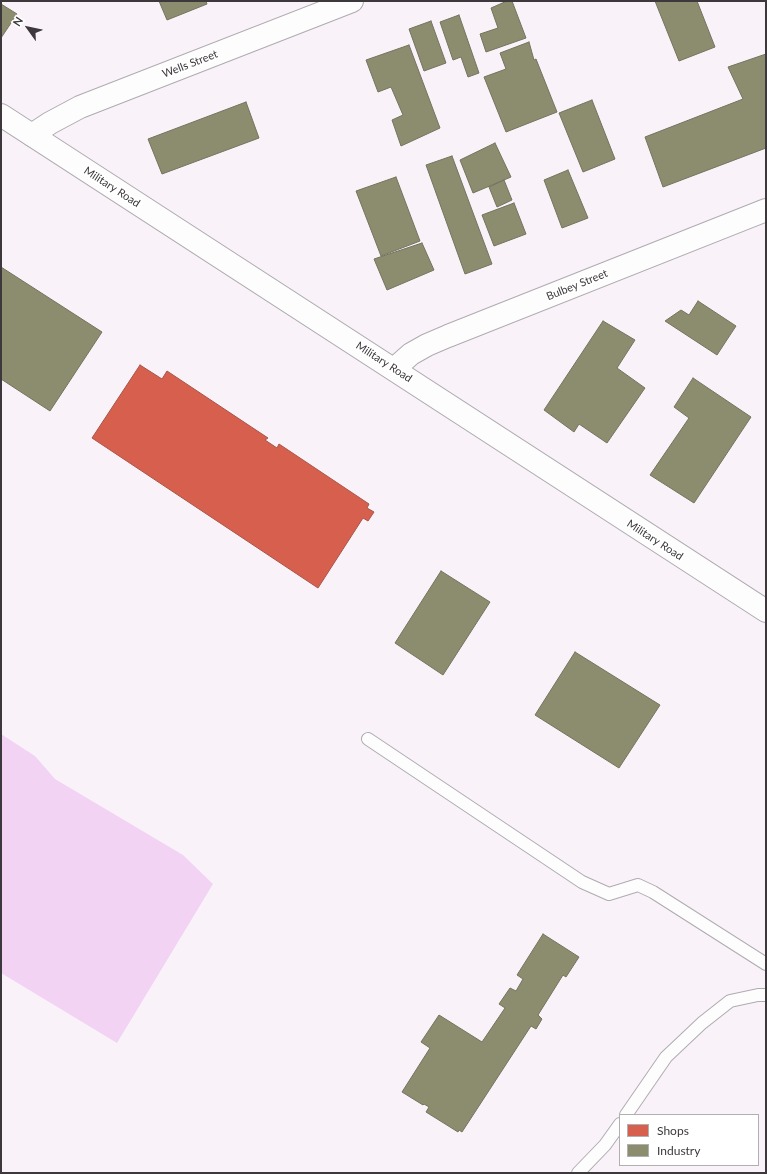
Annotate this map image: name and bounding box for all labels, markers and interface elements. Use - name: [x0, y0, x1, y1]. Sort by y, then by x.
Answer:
- north arrow: [8, 8, 48, 48]
- text: N: [10, 14, 25, 28]
- street label: Wells Street: [160, 47, 220, 81]
- street label: Military Road: [81, 164, 143, 210]
- street label: Bulbey Street: [544, 267, 610, 303]
- street label: Military Road: [353, 339, 415, 385]
- street label: Military Road: [624, 517, 686, 563]
- legend: [619, 1114, 759, 1166]
- text: Shops: [657, 1123, 689, 1138]
- text: Industry: [657, 1143, 700, 1158]

